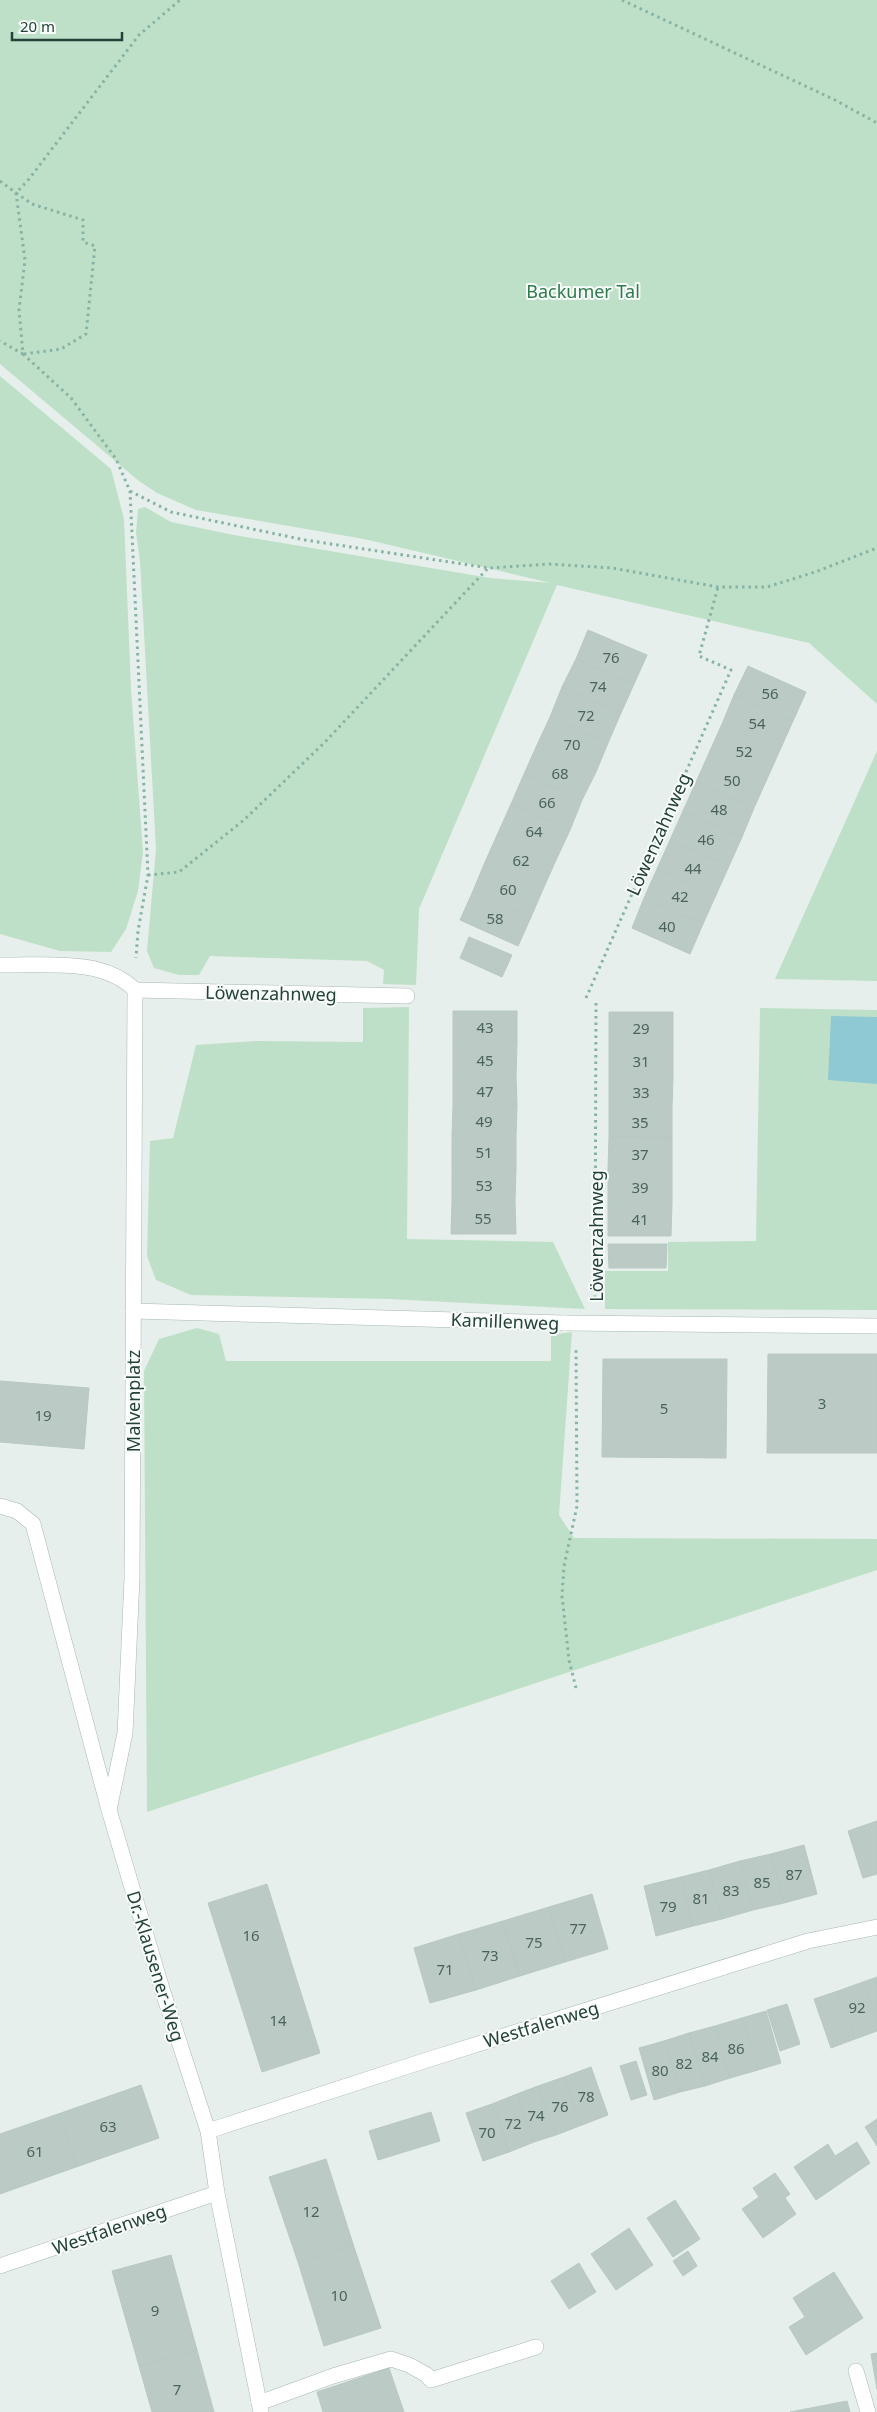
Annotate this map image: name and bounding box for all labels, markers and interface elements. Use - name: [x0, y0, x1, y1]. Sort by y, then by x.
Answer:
- scale bar: [12, 10, 122, 42]
- text: 20 m: [20, 16, 55, 36]
- park label: Backumer Tal: [526, 279, 640, 303]
- house number: 76: [602, 647, 620, 667]
- house number: 74: [589, 676, 607, 696]
- house number: 56: [761, 683, 779, 703]
- house number: 72: [577, 705, 595, 725]
- house number: 54: [748, 713, 766, 733]
- house number: 70: [563, 734, 581, 754]
- house number: 52: [735, 741, 753, 761]
- house number: 68: [551, 763, 569, 783]
- street label: Löwenzahnweg: [620, 769, 696, 899]
- house number: 50: [723, 770, 741, 790]
- house number: 66: [538, 792, 556, 812]
- house number: 48: [710, 799, 728, 819]
- house number: 64: [525, 821, 543, 841]
- house number: 46: [697, 829, 715, 849]
- house number: 62: [512, 850, 530, 870]
- house number: 44: [684, 858, 702, 878]
- house number: 60: [499, 879, 517, 899]
- house number: 42: [671, 886, 689, 906]
- house number: 58: [486, 908, 504, 928]
- house number: 40: [658, 916, 676, 936]
- street label: Löwenzahnweg: [205, 980, 337, 1006]
- house number: 43: [476, 1017, 494, 1037]
- house number: 29: [632, 1018, 650, 1038]
- house number: 45: [476, 1050, 494, 1070]
- house number: 31: [632, 1051, 650, 1071]
- house number: 47: [476, 1081, 494, 1101]
- house number: 33: [632, 1082, 650, 1102]
- house number: 49: [475, 1111, 493, 1131]
- house number: 35: [631, 1112, 649, 1132]
- house number: 51: [475, 1142, 493, 1162]
- house number: 37: [631, 1144, 649, 1164]
- street label: Löwenzahnweg: [584, 1170, 608, 1302]
- house number: 53: [475, 1175, 493, 1195]
- house number: 39: [631, 1177, 649, 1197]
- house number: 55: [474, 1208, 492, 1228]
- house number: 41: [631, 1209, 649, 1229]
- street label: Kamillenweg: [450, 1307, 560, 1335]
- street label: Malvenplatz: [121, 1350, 145, 1452]
- house number: 3: [818, 1393, 826, 1413]
- house number: 5: [660, 1398, 668, 1418]
- house number: 19: [34, 1405, 52, 1425]
- house number: 87: [785, 1864, 803, 1884]
- house number: 85: [753, 1872, 771, 1892]
- house number: 83: [722, 1880, 740, 1900]
- street label: Dr.-Klausener-Weg: [122, 1888, 190, 2044]
- house number: 81: [692, 1888, 710, 1908]
- house number: 79: [659, 1896, 677, 1916]
- house number: 77: [569, 1918, 587, 1938]
- house number: 16: [242, 1925, 260, 1945]
- house number: 75: [525, 1932, 543, 1952]
- house number: 73: [481, 1945, 499, 1965]
- house number: 71: [436, 1959, 454, 1979]
- street label: Westfalenweg: [480, 1995, 602, 2053]
- house number: 92: [848, 1997, 866, 2017]
- house number: 14: [269, 2010, 287, 2030]
- house number: 86: [727, 2038, 745, 2058]
- house number: 84: [701, 2046, 719, 2066]
- house number: 82: [675, 2053, 693, 2073]
- house number: 80: [651, 2060, 669, 2080]
- house number: 78: [577, 2086, 595, 2106]
- house number: 76: [551, 2096, 569, 2116]
- house number: 74: [527, 2105, 545, 2125]
- house number: 72: [504, 2113, 522, 2133]
- house number: 63: [99, 2116, 117, 2136]
- house number: 70: [478, 2122, 496, 2142]
- house number: 61: [26, 2141, 44, 2161]
- street label: Westfalenweg: [49, 2198, 169, 2260]
- house number: 12: [302, 2201, 320, 2221]
- house number: 10: [330, 2285, 348, 2305]
- house number: 9: [151, 2300, 159, 2320]
- house number: 7: [173, 2379, 181, 2399]

